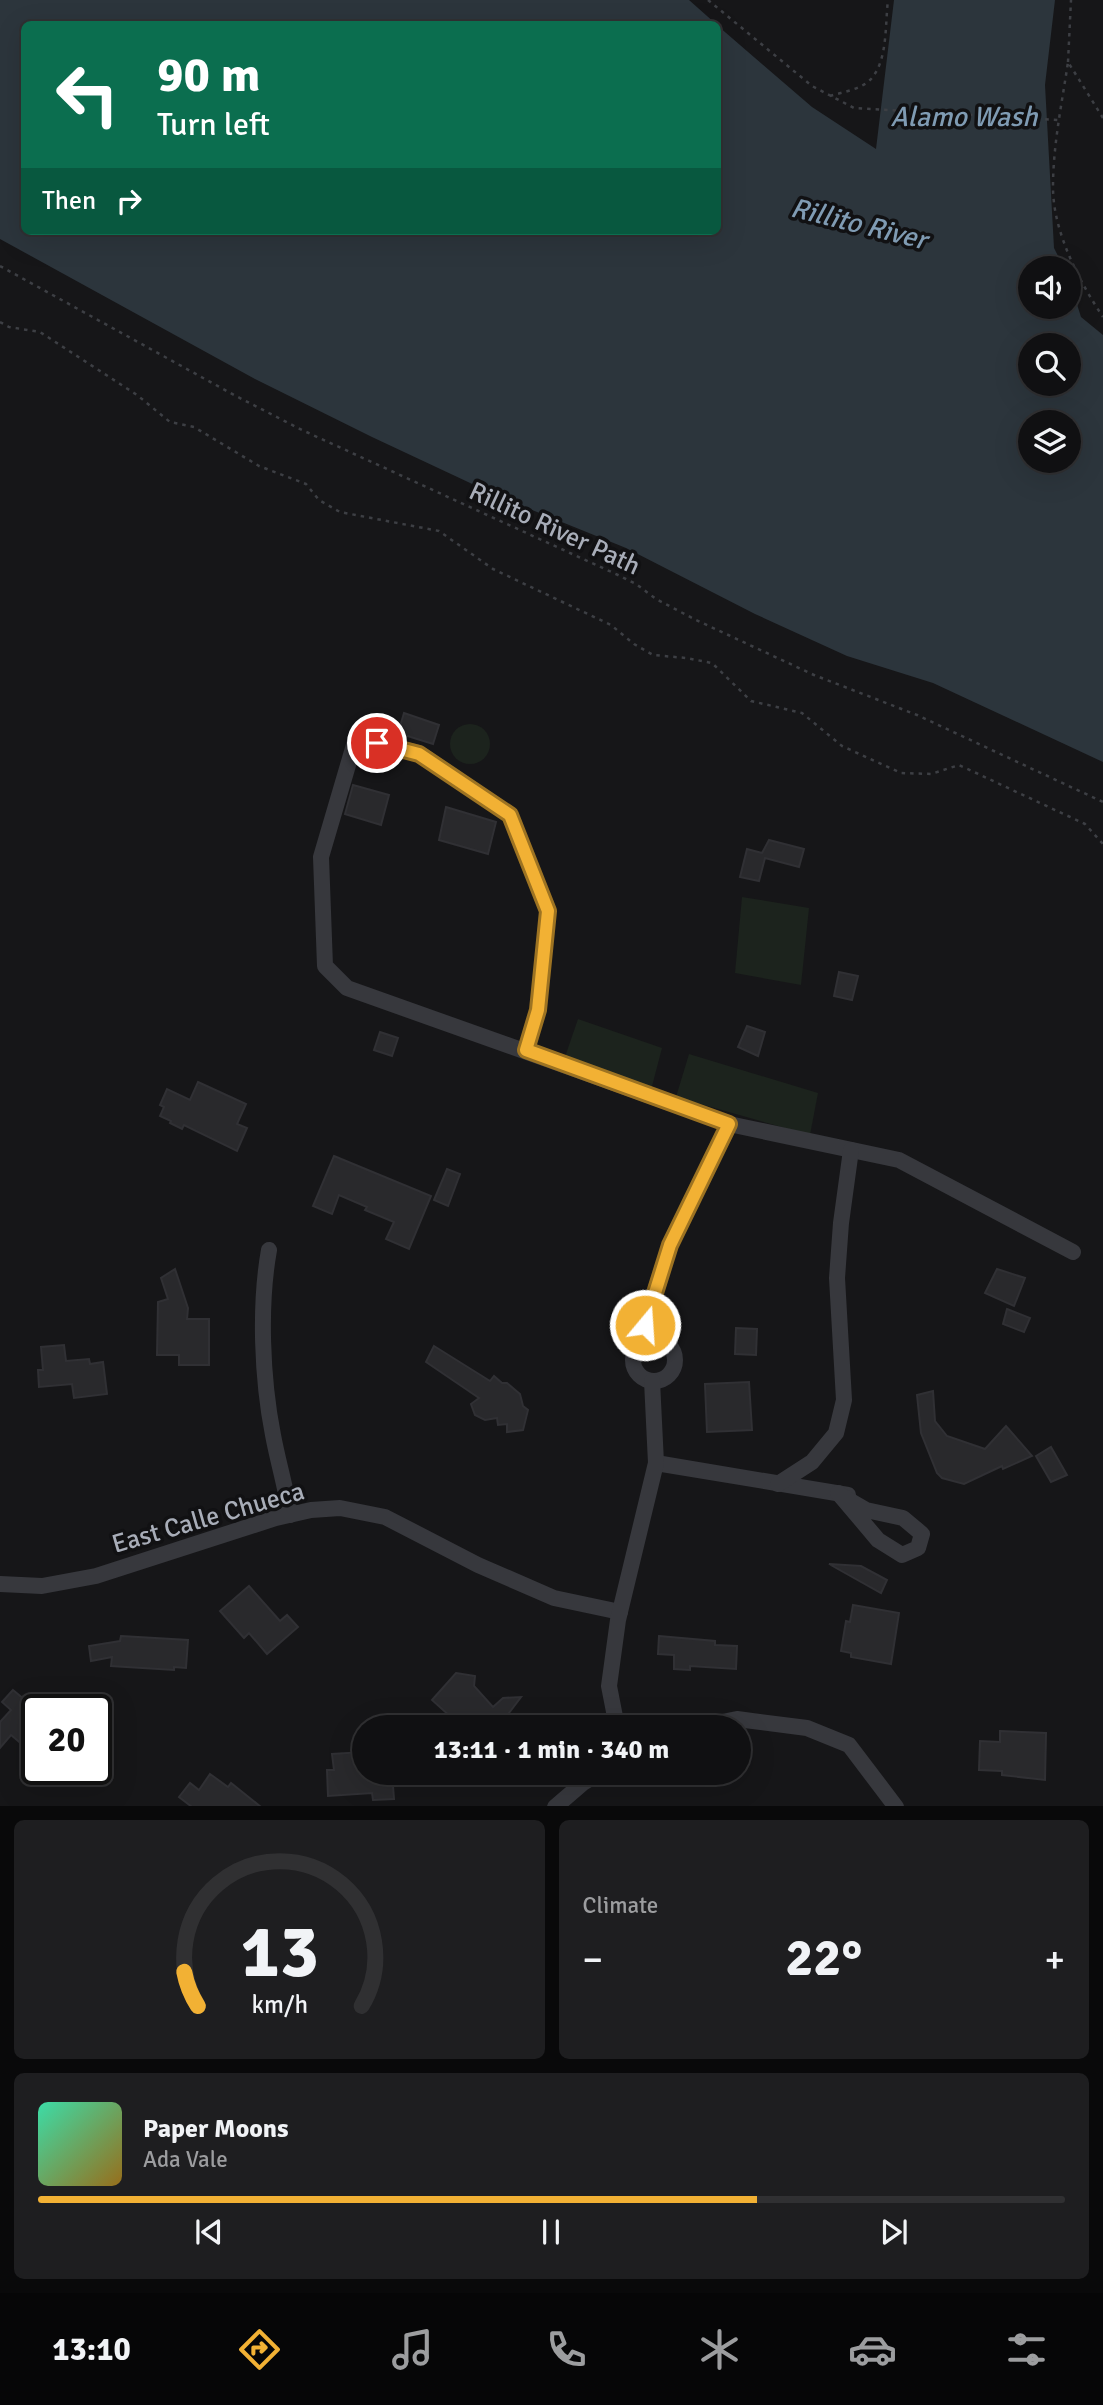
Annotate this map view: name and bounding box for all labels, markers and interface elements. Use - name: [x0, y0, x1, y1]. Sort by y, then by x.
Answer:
- text: 90 m: [157, 45, 260, 105]
- icon: left: [42, 49, 133, 140]
- water label: Alamo Wash: [891, 100, 1038, 134]
- text: Turn left: [157, 105, 270, 144]
- icon: right: [110, 182, 148, 220]
- text: Then: [42, 185, 96, 217]
- water label: Rillito River: [787, 191, 934, 258]
- map controls: [1018, 256, 1081, 473]
- button: sound: [1018, 256, 1081, 319]
- button: search: [1018, 333, 1081, 396]
- button: layers: [1018, 410, 1081, 473]
- street label: Rillito River Path: [464, 475, 645, 583]
- pin: [347, 713, 407, 773]
- icon: arrive: [358, 724, 396, 762]
- position arrow: [608, 1288, 682, 1362]
- street label: East Calle Chueca: [108, 1475, 308, 1561]
- speed limit sign: 20: [21, 1694, 112, 1785]
- text: 13:11 · 1 min · 340 m: [434, 1734, 669, 1766]
- text: Climate: [583, 1891, 658, 1920]
- text: 13: [240, 1908, 319, 1997]
- text: 22°: [785, 1926, 862, 1990]
- text: −: [583, 1936, 603, 1983]
- text: +: [1044, 1936, 1065, 1983]
- text: km/h: [251, 1988, 308, 2019]
- text: Paper Moons: [143, 2113, 289, 2145]
- text: Ada Vale: [143, 2145, 228, 2174]
- icon: previous: [190, 2213, 228, 2251]
- icon: pause: [532, 2213, 570, 2251]
- icon: next: [875, 2213, 913, 2251]
- icon: directions: [235, 2325, 284, 2374]
- icon: music: [388, 2325, 437, 2374]
- icon: phone: [542, 2325, 591, 2374]
- icon: climate: [695, 2325, 744, 2374]
- icon: car: [848, 2325, 897, 2374]
- icon: filters: [1002, 2325, 1051, 2374]
- text: 13:10: [52, 2330, 131, 2369]

